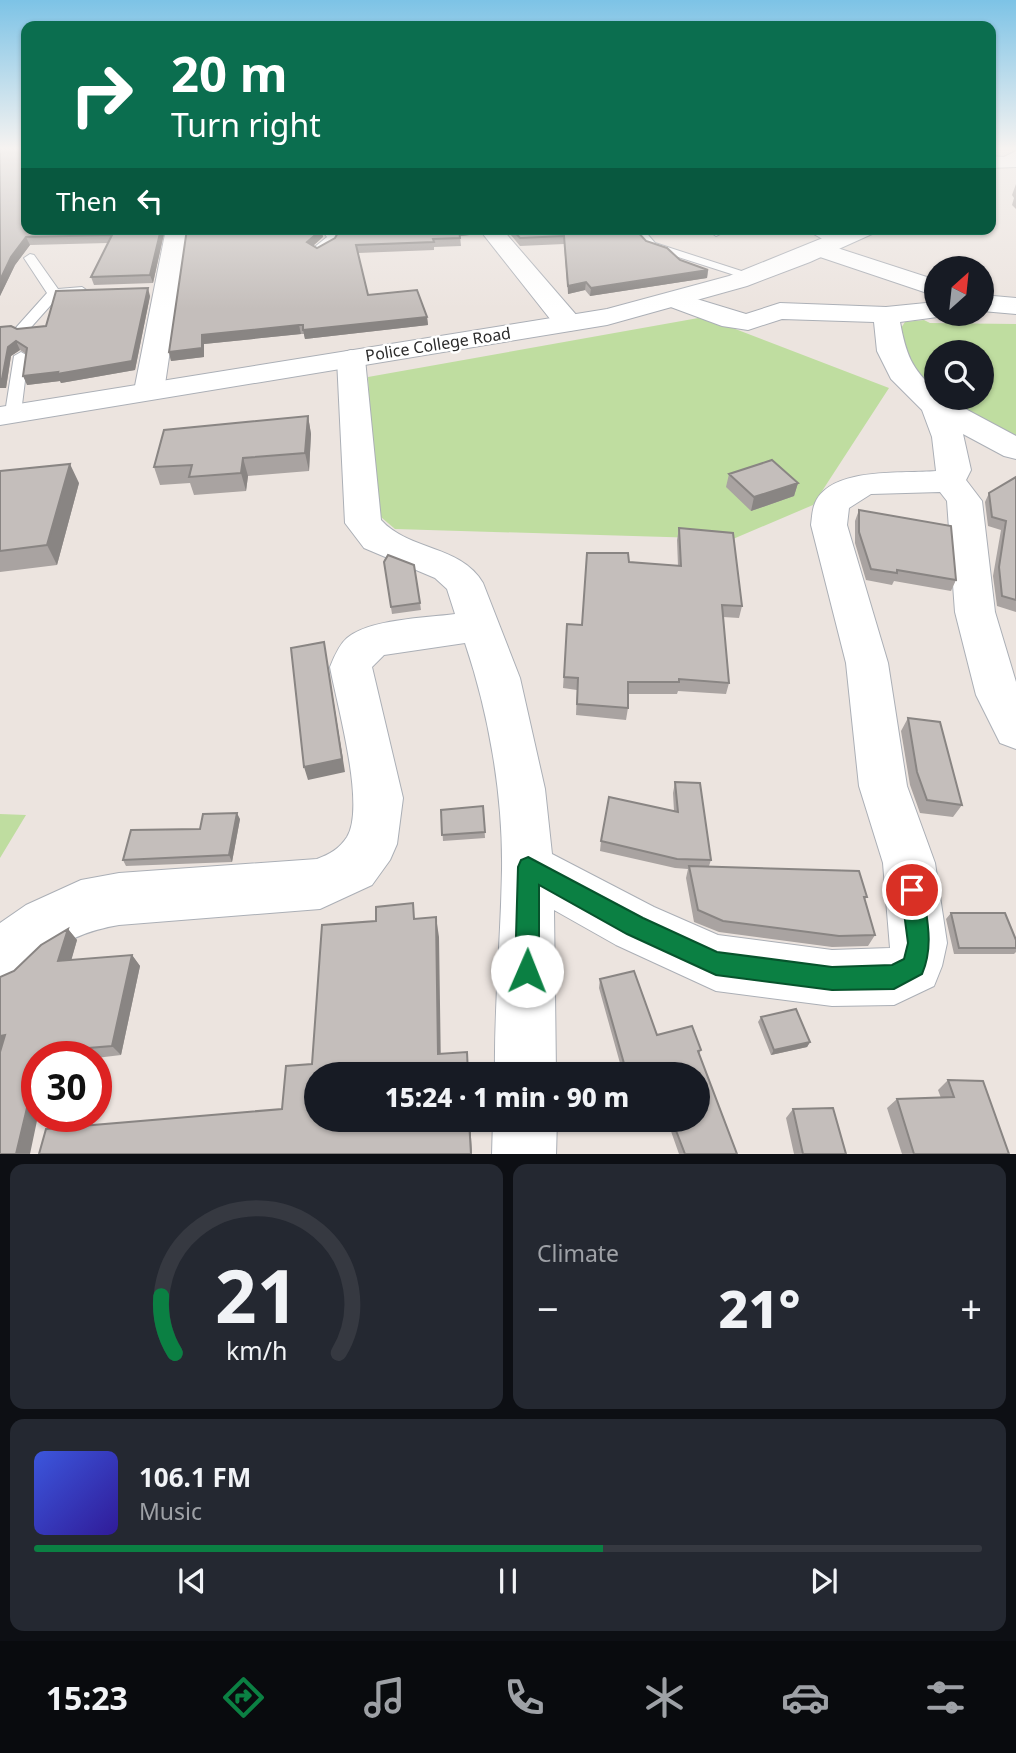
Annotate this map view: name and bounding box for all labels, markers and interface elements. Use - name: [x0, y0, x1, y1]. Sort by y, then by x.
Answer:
- text: 20 m: [171, 40, 288, 106]
- icon: right: [56, 49, 147, 140]
- text: Turn right: [171, 103, 321, 146]
- icon: left: [131, 182, 169, 220]
- text: Then: [56, 183, 117, 219]
- north arrow: [924, 256, 994, 326]
- map controls: [924, 256, 994, 410]
- street label: Police College Road: [364, 322, 512, 366]
- button: search: [924, 340, 994, 410]
- pin: [882, 860, 942, 920]
- icon: arrive: [893, 871, 931, 909]
- position arrow: [490, 934, 564, 1008]
- speed limit sign: 30: [21, 1041, 112, 1132]
- text: 15:24 · 1 min · 90 m: [385, 1079, 629, 1115]
- text: Climate: [537, 1237, 619, 1269]
- text: 21: [215, 1245, 298, 1344]
- text: 21°: [718, 1272, 801, 1343]
- text: −: [537, 1282, 559, 1334]
- text: +: [960, 1282, 982, 1334]
- text: km/h: [226, 1332, 287, 1366]
- text: 106.1 FM: [139, 1459, 251, 1495]
- text: Music: [139, 1495, 202, 1527]
- icon: previous: [173, 1562, 211, 1600]
- icon: pause: [489, 1562, 527, 1600]
- icon: next: [805, 1562, 843, 1600]
- icon: directions: [219, 1673, 268, 1722]
- icon: music: [360, 1673, 409, 1722]
- icon: phone: [500, 1673, 549, 1722]
- icon: climate: [640, 1673, 689, 1722]
- icon: car: [781, 1673, 830, 1722]
- icon: filters: [921, 1673, 970, 1722]
- text: 15:23: [46, 1676, 128, 1719]

